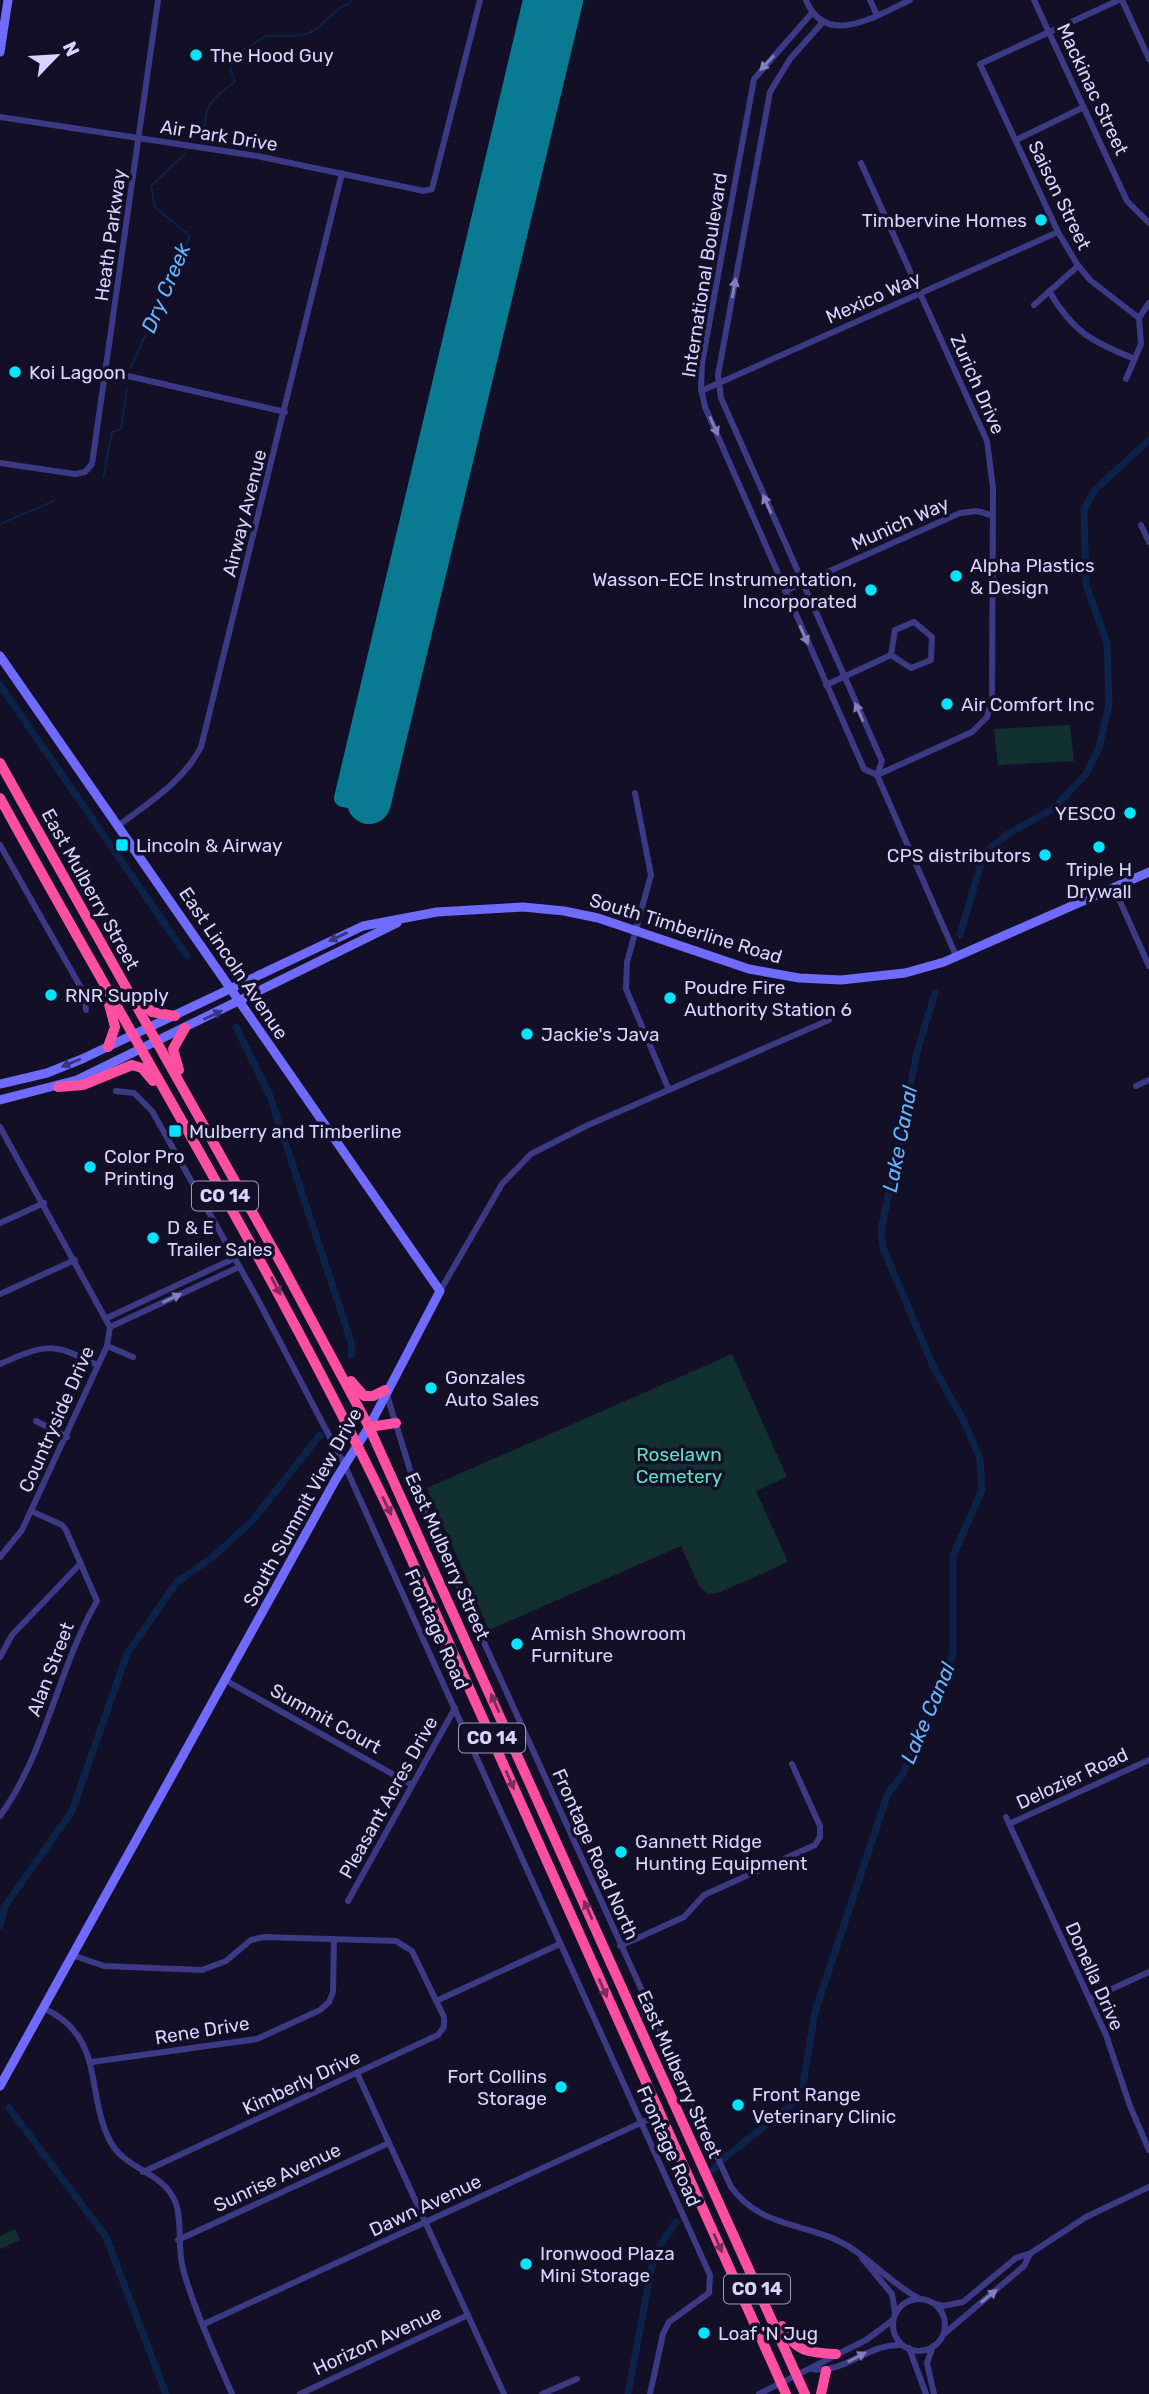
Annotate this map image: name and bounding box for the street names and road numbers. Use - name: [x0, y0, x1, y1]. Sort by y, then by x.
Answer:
- street label: Mackinac Street: [1052, 20, 1133, 159]
- street label: Air Park Drive: [159, 115, 279, 156]
- street label: Saison Street: [1023, 137, 1096, 254]
- street label: Heath Parkway: [90, 167, 131, 303]
- street label: International Boulevard: [677, 171, 732, 379]
- street label: Mexico Way: [822, 266, 924, 329]
- street label: Zurich Drive: [945, 331, 1010, 438]
- street label: Airway Avenue: [218, 447, 271, 579]
- street label: Munich Way: [848, 492, 953, 555]
- street label: East Mulberry Street: [37, 805, 145, 974]
- street label: East Lincoln Avenue: [174, 883, 293, 1044]
- street label: South Timberline Road: [587, 888, 785, 969]
- road number: CO 14: [192, 1182, 258, 1210]
- street label: Countryside Drive: [14, 1342, 99, 1496]
- street label: South Summit View Drive: [238, 1404, 367, 1611]
- street label: East Mulberry Street: [400, 1469, 495, 1644]
- street label: Frontage Road: [400, 1565, 473, 1693]
- street label: Alan Street: [22, 1618, 79, 1719]
- street label: Summit Court: [266, 1678, 386, 1759]
- street label: Pleasant Acres Drive: [334, 1712, 443, 1882]
- road number: CO 14: [459, 1723, 525, 1752]
- street label: Delozier Road: [1013, 1743, 1132, 1814]
- street label: Frontage Road North: [547, 1765, 644, 1943]
- street label: Donella Drive: [1060, 1918, 1129, 2034]
- street label: East Mulberry Street: [632, 1987, 727, 2162]
- street label: Rene Drive: [153, 2012, 251, 2049]
- street label: Kimberly Drive: [239, 2045, 364, 2120]
- street label: Frontage Road: [632, 2082, 705, 2210]
- street label: Sunrise Avenue: [210, 2138, 344, 2217]
- street label: Dawn Avenue: [366, 2169, 485, 2241]
- road number: CO 14: [724, 2274, 790, 2304]
- street label: Horizon Avenue: [309, 2301, 445, 2380]

